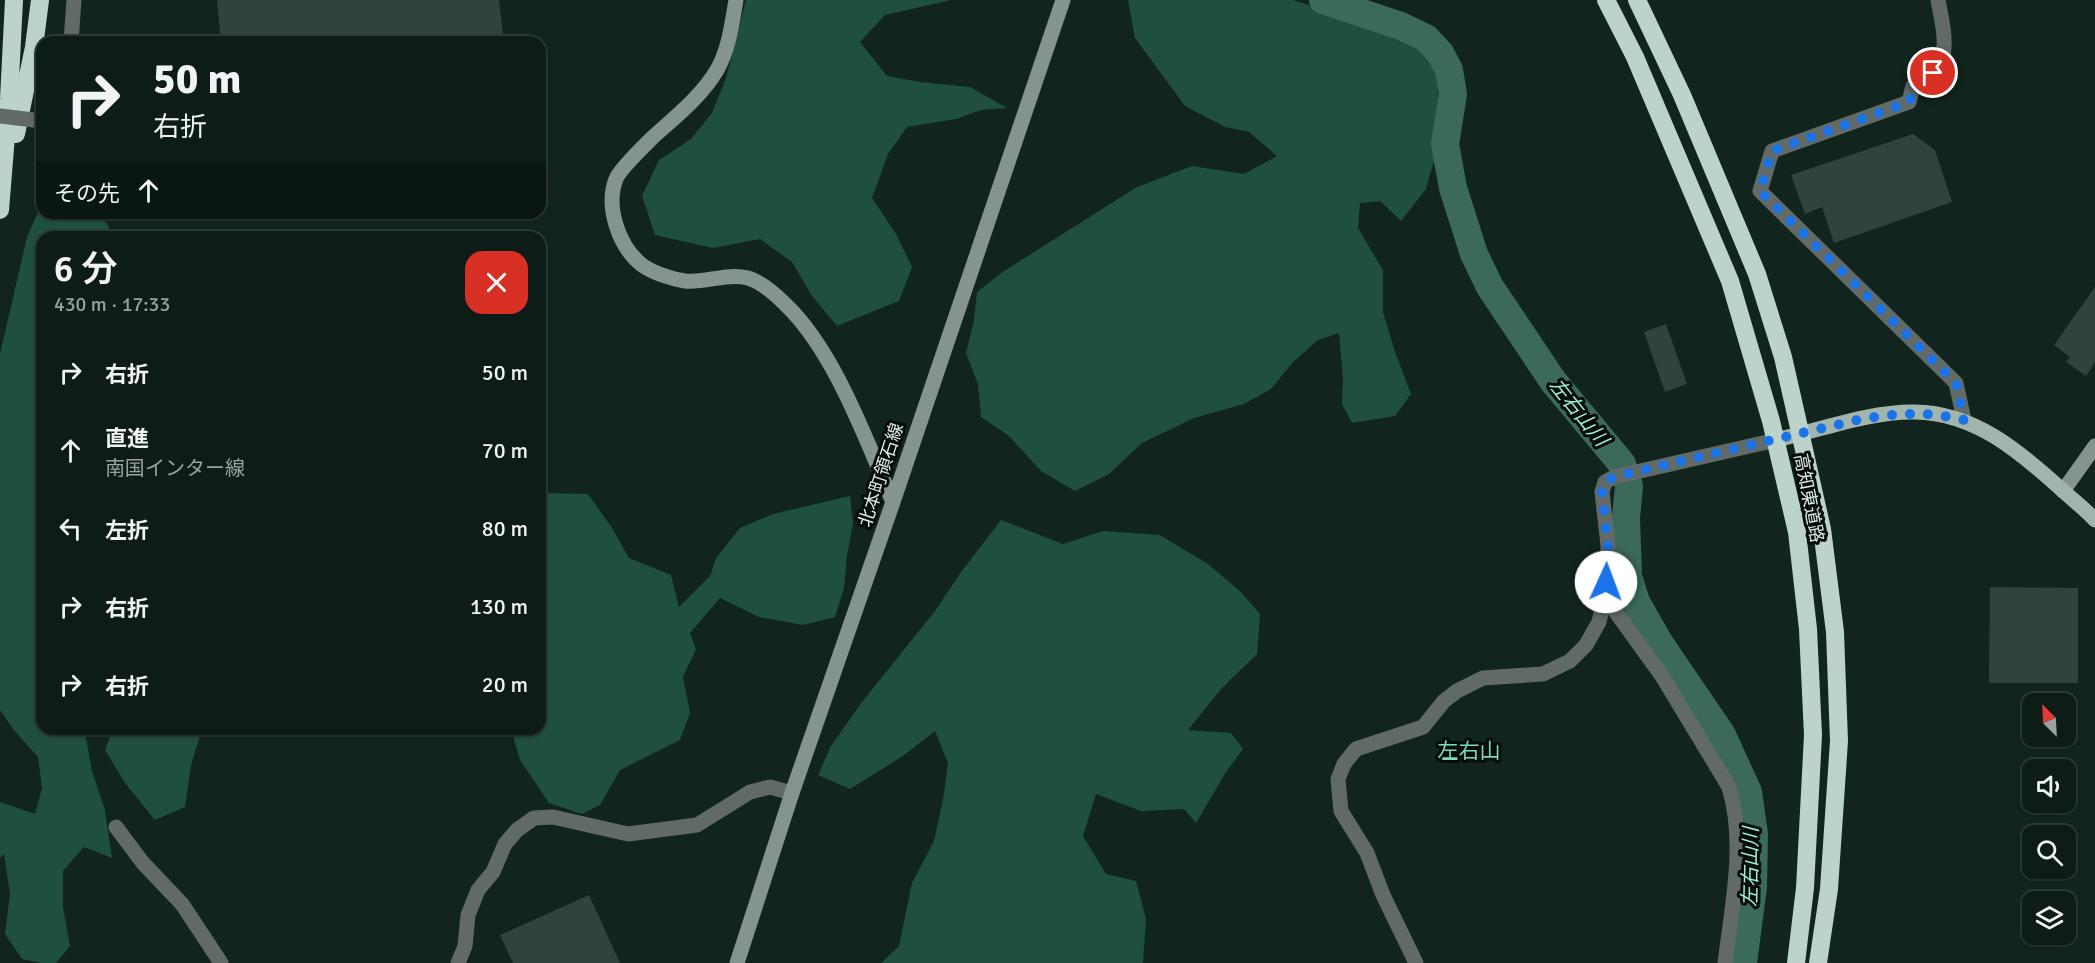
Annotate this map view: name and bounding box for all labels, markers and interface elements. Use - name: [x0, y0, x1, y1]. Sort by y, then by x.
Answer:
- pin: [1907, 47, 1958, 98]
- text: 50 m: [153, 54, 242, 105]
- icon: arrive: [1916, 56, 1949, 89]
- icon: right: [54, 60, 132, 138]
- text: 右折: [153, 111, 207, 144]
- icon: ahead: [132, 174, 165, 207]
- text: その先: [54, 180, 120, 207]
- text: 6 分: [54, 247, 117, 292]
- button: close: [465, 251, 528, 314]
- text: 430 m · 17:33: [54, 292, 170, 317]
- icon: right: [54, 356, 87, 389]
- text: 50 m: [482, 359, 528, 386]
- text: 右折: [105, 361, 149, 388]
- water label: 左右山川: [1544, 373, 1615, 453]
- street label: 北本町領石線: [854, 420, 908, 530]
- text: 直進: [105, 425, 149, 452]
- icon: ahead: [54, 434, 87, 467]
- text: 70 m: [482, 437, 528, 464]
- street label: 高知東道路: [1790, 452, 1828, 544]
- text: 南国インター線: [105, 456, 245, 481]
- icon: left: [54, 512, 87, 545]
- text: 80 m: [482, 515, 528, 542]
- text: 左折: [105, 517, 149, 544]
- position arrow: [1574, 550, 1638, 614]
- icon: right: [54, 590, 87, 623]
- text: 130 m: [470, 593, 528, 620]
- text: 右折: [105, 595, 149, 622]
- icon: right: [54, 668, 87, 701]
- text: 20 m: [482, 671, 528, 698]
- text: 右折: [105, 673, 149, 700]
- north arrow: [2022, 693, 2076, 747]
- map controls: [2022, 693, 2076, 945]
- district label: 左右山: [1438, 738, 1501, 764]
- button: sound: [2022, 759, 2076, 813]
- water label: 左右山川: [1737, 825, 1764, 907]
- button: search: [2022, 825, 2076, 879]
- button: layers: [2022, 891, 2076, 945]

